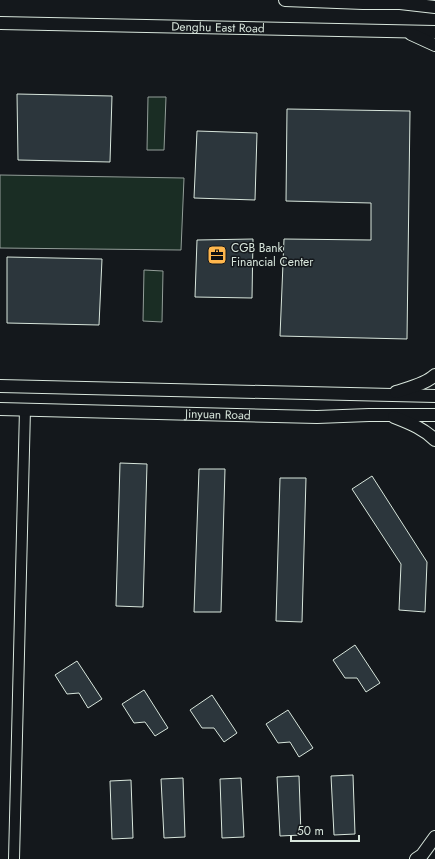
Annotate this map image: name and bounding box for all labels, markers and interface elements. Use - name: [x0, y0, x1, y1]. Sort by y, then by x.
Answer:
- street label: Denghu East Road: [171, 18, 265, 37]
- place label: CGB Bank Financial Center: [231, 239, 314, 271]
- office icon: CGB Bank Financial Center: [206, 244, 228, 266]
- street label: Jinyuan Road: [183, 405, 251, 424]
- scale bar: [291, 817, 359, 843]
- text: 50 m: [297, 822, 324, 840]

